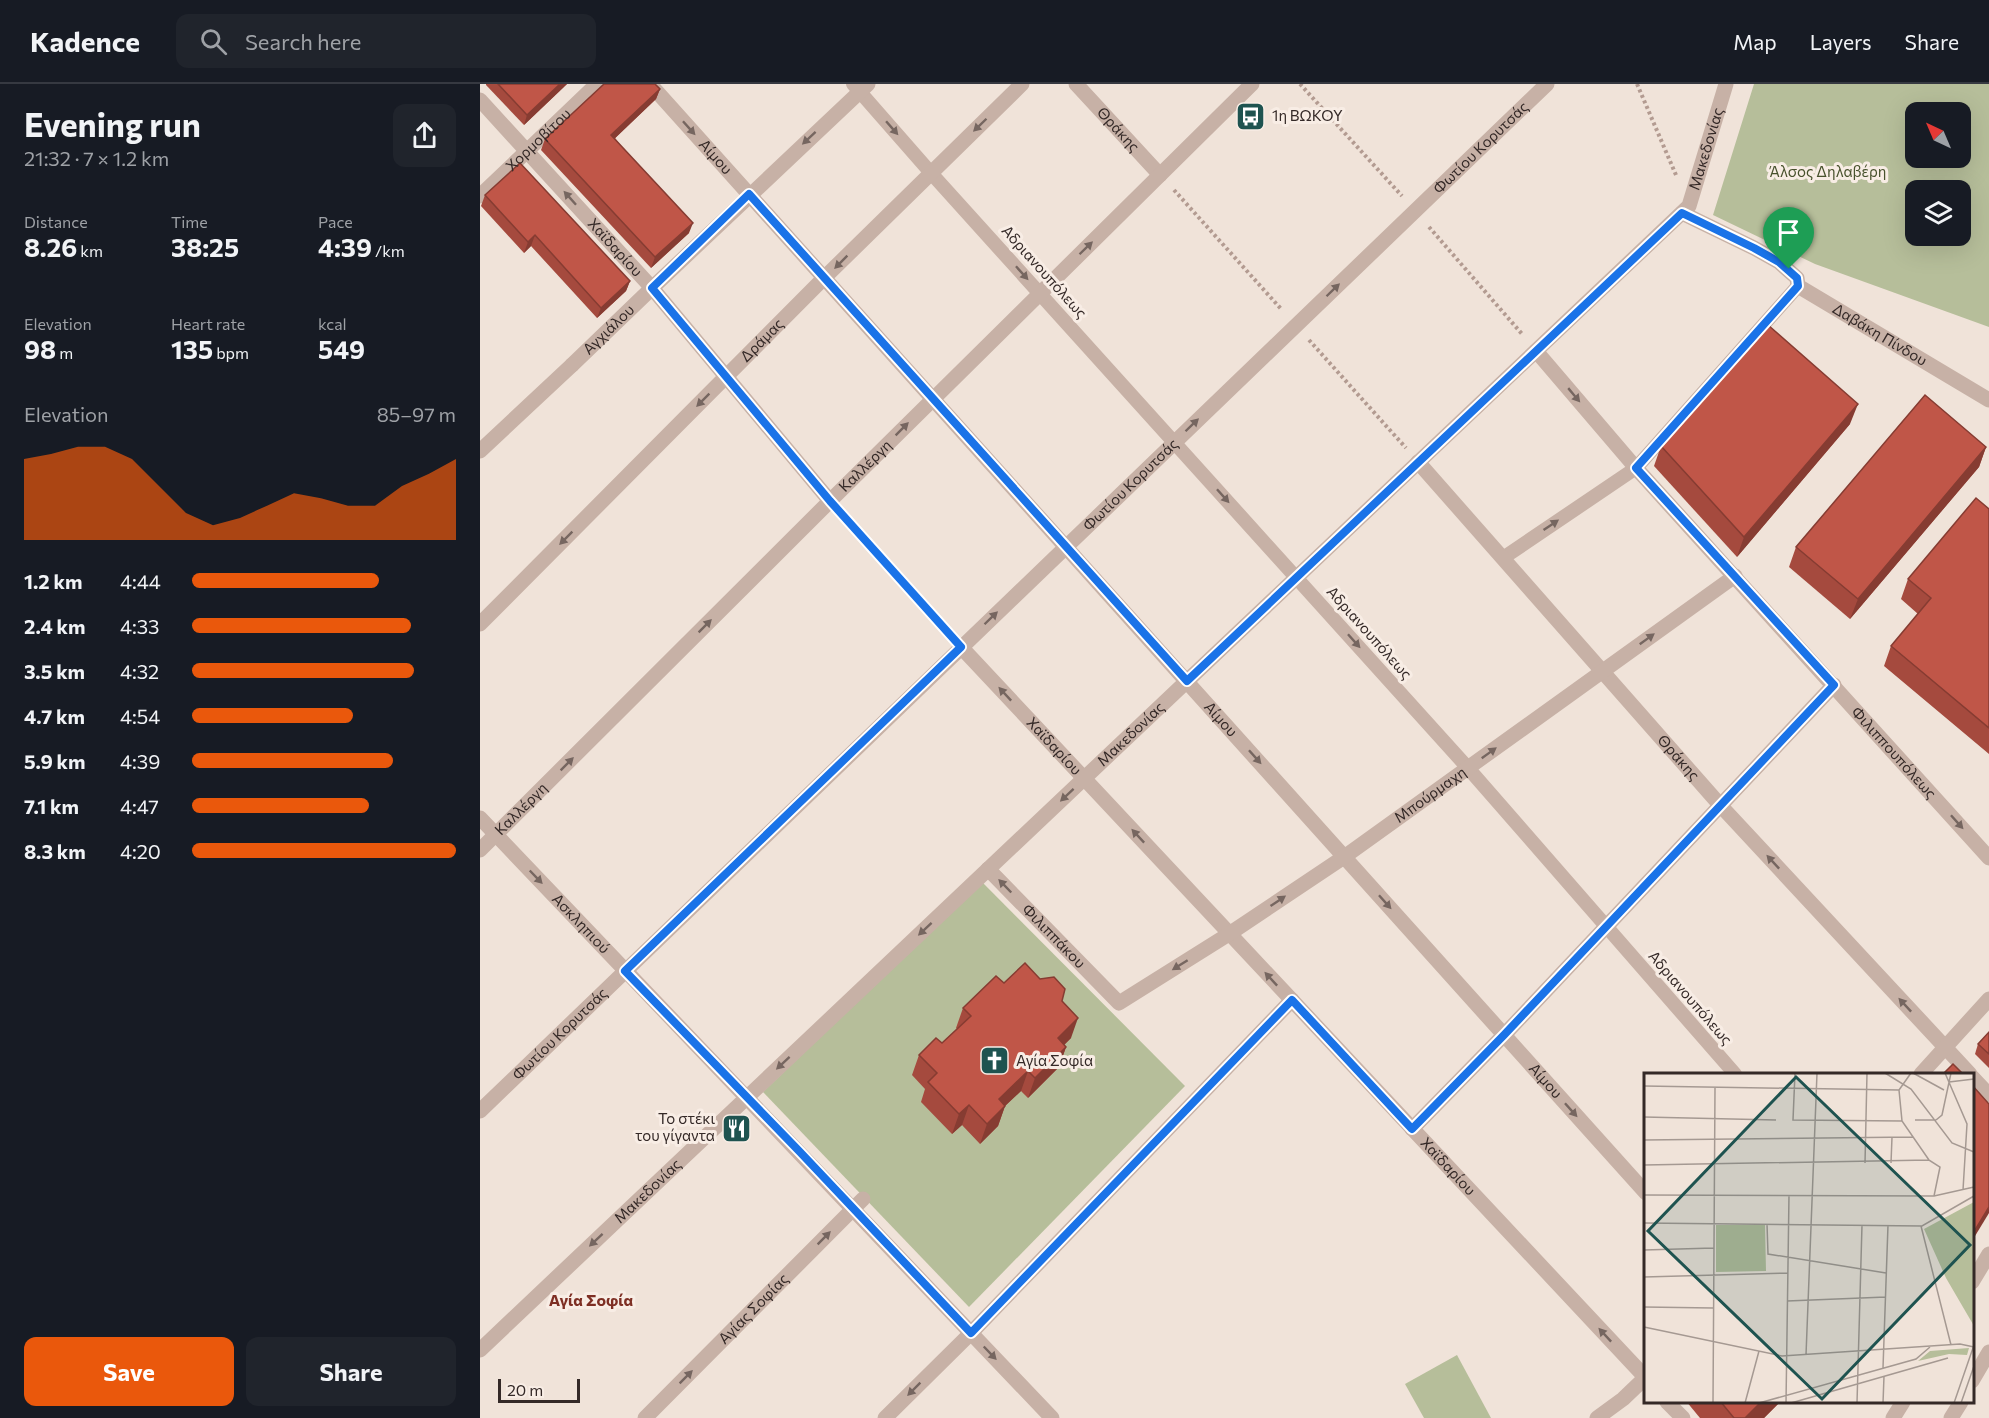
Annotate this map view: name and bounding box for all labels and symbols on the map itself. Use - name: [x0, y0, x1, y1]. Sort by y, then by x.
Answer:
- street label: Φωτίου Κορυτσάς: [1429, 97, 1531, 197]
- bus stop icon: 1η ΒΩΚΟΥ: [1235, 100, 1267, 132]
- north arrow: [1905, 102, 1971, 168]
- street label: Θράκης: [1094, 103, 1144, 155]
- street label: Χορμοβίτου: [502, 104, 574, 174]
- street label: Μακεδονίας: [1684, 105, 1726, 192]
- place label: 1η ΒΩΚΟΥ: [1272, 106, 1343, 124]
- one-way arrow: [972, 118, 987, 132]
- one-way arrow: [682, 120, 696, 135]
- one-way arrow: [885, 120, 898, 135]
- one-way arrow: [802, 131, 817, 145]
- street label: Αίμου: [696, 135, 737, 177]
- park label: Άλσος Δηλαβέρη: [1769, 162, 1886, 180]
- one-way arrow: [563, 191, 577, 206]
- pin: [1763, 207, 1814, 269]
- street label: Χαϊδαρίου: [585, 214, 647, 280]
- street label: Αδριανουπόλεως: [998, 221, 1091, 321]
- one-way arrow: [1079, 241, 1094, 255]
- one-way arrow: [834, 254, 848, 268]
- one-way arrow: [1015, 266, 1029, 280]
- one-way arrow: [1325, 283, 1340, 297]
- street label: Δαβάκη Πίνδου: [1830, 299, 1931, 369]
- street label: Αγχιάλου: [579, 300, 637, 358]
- street label: Δράμας: [736, 314, 787, 365]
- one-way arrow: [1567, 387, 1580, 402]
- one-way arrow: [696, 392, 710, 407]
- one-way arrow: [1185, 418, 1200, 432]
- one-way arrow: [895, 422, 909, 436]
- street label: Φωτίου Κορυτσάς: [1079, 434, 1181, 534]
- street label: Καλλέργη: [835, 435, 895, 495]
- one-way arrow: [1216, 488, 1230, 503]
- one-way arrow: [1543, 519, 1559, 531]
- one-way arrow: [559, 531, 573, 545]
- street label: Αδριανουπόλεως: [1323, 582, 1416, 682]
- one-way arrow: [984, 612, 998, 626]
- one-way arrow: [697, 619, 711, 633]
- one-way arrow: [1347, 633, 1360, 648]
- one-way arrow: [1639, 633, 1655, 645]
- one-way arrow: [998, 687, 1012, 701]
- street label: Μακεδονίας: [1093, 698, 1167, 769]
- street label: Αίμου: [1201, 698, 1242, 740]
- street label: Φιλιππουπόλεως: [1848, 702, 1941, 802]
- street label: Χαϊδαρίου: [1023, 713, 1086, 778]
- street label: Θράκης: [1654, 731, 1704, 783]
- one-way arrow: [1481, 747, 1497, 759]
- one-way arrow: [1247, 750, 1261, 764]
- one-way arrow: [559, 757, 573, 771]
- street label: Μπούρμαχη: [1390, 762, 1469, 826]
- street label: Καλλέργη: [490, 778, 550, 838]
- one-way arrow: [1060, 787, 1074, 801]
- one-way arrow: [1950, 815, 1964, 830]
- one-way arrow: [1131, 829, 1145, 844]
- one-way arrow: [1766, 855, 1780, 869]
- one-way arrow: [529, 870, 543, 885]
- one-way arrow: [999, 880, 1013, 894]
- street label: Ασκληπιού: [549, 889, 614, 957]
- one-way arrow: [1378, 894, 1391, 909]
- one-way arrow: [1270, 896, 1286, 907]
- street label: Φιλιππάκου: [1019, 900, 1090, 971]
- one-way arrow: [919, 921, 933, 935]
- street label: Αδριανουπόλεως: [1645, 947, 1736, 1048]
- one-way arrow: [1172, 959, 1188, 970]
- one-way arrow: [1264, 971, 1278, 986]
- street label: Φωτίου Κορυτσάς: [508, 983, 611, 1083]
- one-way arrow: [1899, 998, 1912, 1013]
- church icon: Αγία Σοφία: [979, 1045, 1011, 1077]
- place label: Αγία Σοφία: [1016, 1051, 1093, 1069]
- one-way arrow: [777, 1055, 791, 1069]
- street label: Αίμου: [1526, 1059, 1566, 1101]
- inset map: [1644, 1073, 1974, 1403]
- one-way arrow: [1564, 1102, 1577, 1117]
- place label: Το στέκι του γίγαντα: [635, 1109, 715, 1144]
- restaurant icon: Το στέκι του γίγαντα: [720, 1112, 752, 1144]
- street label: Χαϊδαρίου: [1417, 1133, 1480, 1198]
- street label: Μακεδονίας: [610, 1155, 684, 1226]
- one-way arrow: [816, 1232, 830, 1246]
- one-way arrow: [589, 1233, 604, 1246]
- street label: Αγίας Σοφίας: [714, 1269, 792, 1347]
- district label: Αγία Σοφία: [549, 1290, 634, 1309]
- one-way arrow: [1599, 1329, 1613, 1343]
- one-way arrow: [982, 1345, 996, 1359]
- one-way arrow: [679, 1369, 693, 1384]
- scale bar: [498, 1376, 580, 1404]
- one-way arrow: [908, 1381, 922, 1395]

